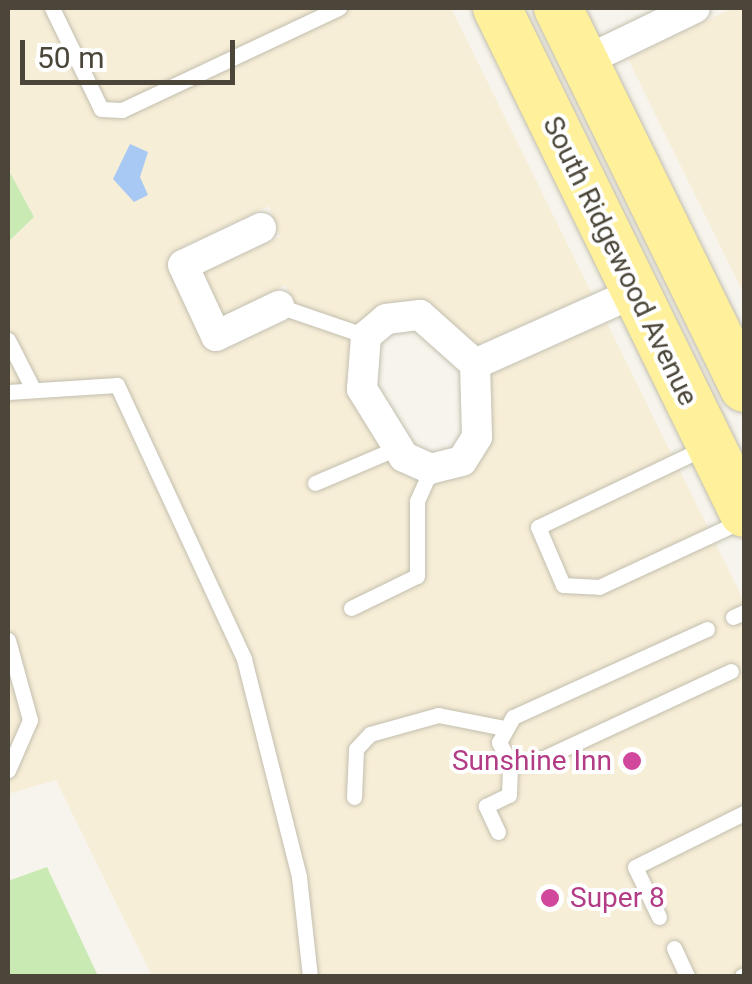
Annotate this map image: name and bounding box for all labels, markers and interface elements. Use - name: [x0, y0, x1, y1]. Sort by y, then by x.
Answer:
- scale bar: [25, 20, 240, 82]
- text: 50 m: [37, 40, 104, 75]
- street label: South Ridgewood Avenue: [535, 111, 705, 411]
- place label: Sunshine Inn: [452, 744, 612, 778]
- marker: Sunshine Inn: [621, 750, 643, 772]
- place label: Super 8: [570, 881, 665, 915]
- marker: Super 8: [539, 887, 561, 909]

